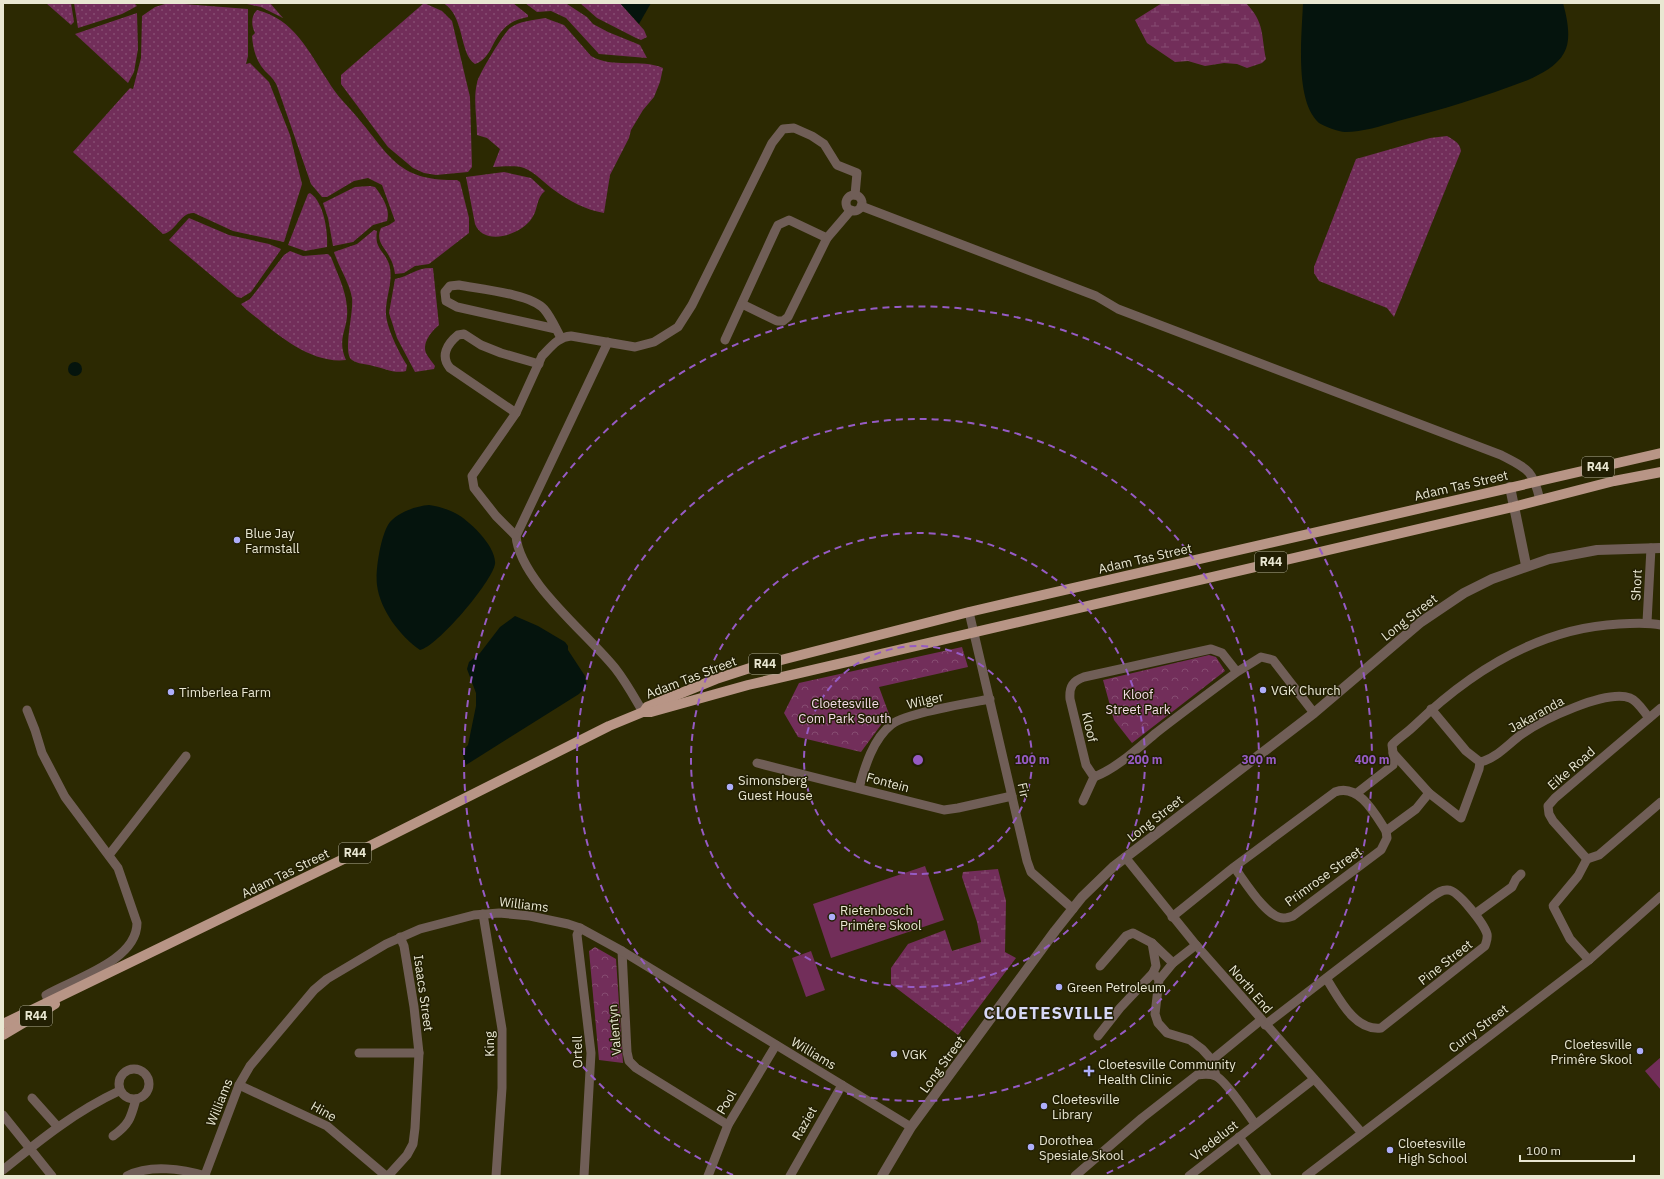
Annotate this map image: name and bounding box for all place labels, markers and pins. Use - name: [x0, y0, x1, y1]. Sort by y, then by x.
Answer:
- place label: Blue Jay Farmstall: [245, 525, 300, 557]
- marker: Blue Jay Farmstall: [232, 535, 242, 545]
- place label: VGK Church: [1271, 682, 1341, 699]
- place label: Timberlea Farm: [179, 684, 271, 701]
- marker: VGK Church: [1258, 685, 1268, 695]
- marker: Timberlea Farm: [166, 687, 176, 697]
- centre of rings: [911, 753, 925, 767]
- place label: Simonsberg Guest House: [738, 772, 813, 804]
- marker: Simonsberg Guest House: [725, 782, 735, 792]
- place label: Rietenbosch Primêre Skool: [840, 902, 922, 934]
- marker: Rietenbosch Primêre Skool: [827, 912, 837, 922]
- place label: Green Petroleum: [1067, 979, 1166, 996]
- marker: Green Petroleum: [1054, 982, 1064, 992]
- place label: Cloetesville Primêre Skool: [1551, 1036, 1632, 1068]
- place label: VGK: [902, 1046, 927, 1063]
- marker: Cloetesville Primêre Skool: [1635, 1046, 1645, 1056]
- marker: VGK: [889, 1049, 899, 1059]
- place label: Cloetesville Community Health Clinic: [1098, 1056, 1236, 1088]
- marker: Cloetesville Community Health Clinic: [1083, 1065, 1095, 1077]
- place label: Cloetesville Library: [1052, 1091, 1120, 1123]
- marker: Cloetesville Library: [1039, 1101, 1049, 1111]
- place label: Dorothea Spesiale Skool: [1039, 1132, 1124, 1164]
- place label: Cloetesville High School: [1398, 1135, 1468, 1167]
- marker: Dorothea Spesiale Skool: [1026, 1142, 1036, 1152]
- marker: Cloetesville High School: [1385, 1145, 1395, 1155]

